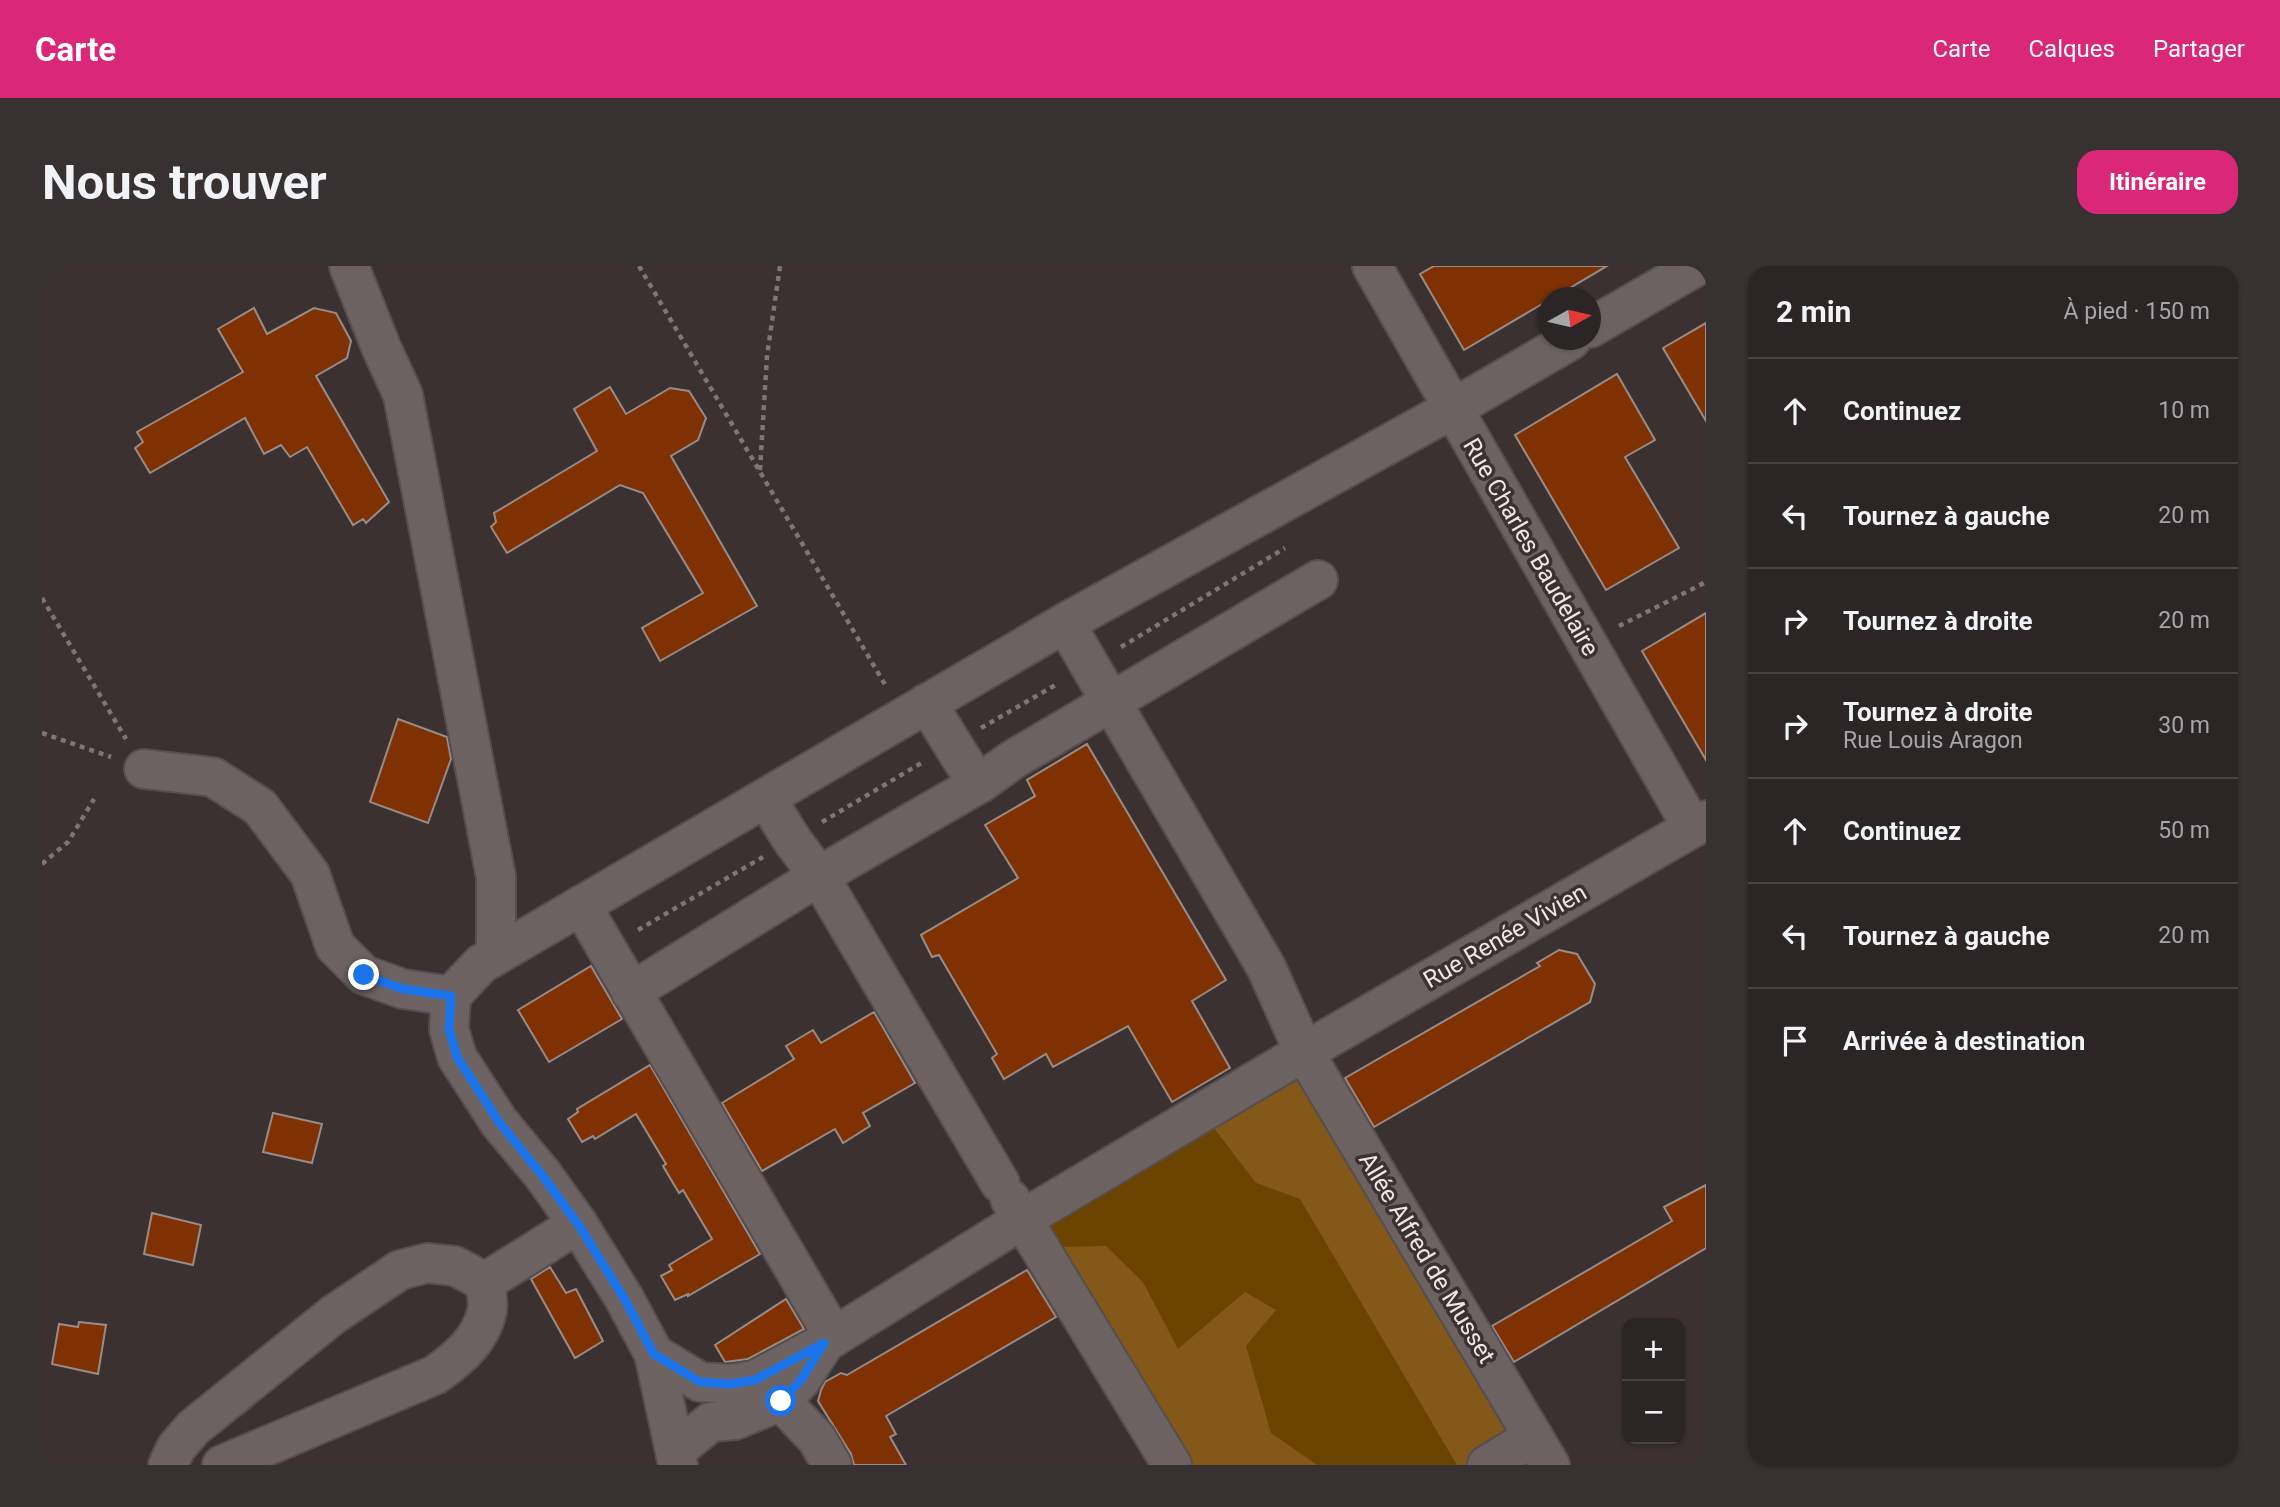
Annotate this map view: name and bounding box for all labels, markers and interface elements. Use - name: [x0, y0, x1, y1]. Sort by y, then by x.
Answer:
- text: Carte: [35, 30, 116, 69]
- text: Carte: [1932, 35, 1990, 63]
- text: Calques: [2028, 35, 2115, 63]
- text: Partager: [2153, 35, 2245, 63]
- button: Itinéraire: [2077, 150, 2238, 214]
- text: Nous trouver: [42, 154, 327, 211]
- north arrow: [1538, 287, 1601, 350]
- text: 2 min: [1776, 294, 1851, 329]
- text: À pied · 150 m: [2064, 298, 2210, 325]
- icon: ahead: [1776, 392, 1814, 430]
- text: Continuez: [1843, 396, 1961, 426]
- text: 10 m: [2158, 397, 2210, 424]
- street label: Rue Charles Baudelaire: [1457, 433, 1605, 661]
- icon: left: [1776, 497, 1814, 535]
- text: Tournez à gauche: [1843, 501, 2050, 531]
- text: 20 m: [2158, 502, 2210, 529]
- icon: right: [1776, 602, 1814, 640]
- text: Tournez à droite: [1843, 606, 2033, 636]
- text: 20 m: [2158, 607, 2210, 634]
- text: Tournez à droite: [1843, 697, 2033, 727]
- icon: right: [1776, 707, 1814, 745]
- text: 30 m: [2158, 712, 2210, 739]
- text: Rue Louis Aragon: [1843, 727, 2023, 754]
- icon: ahead: [1776, 812, 1814, 850]
- text: Continuez: [1843, 816, 1961, 846]
- text: 50 m: [2158, 817, 2210, 844]
- street label: Rue Renée Vivien: [1419, 878, 1591, 994]
- icon: left: [1776, 917, 1814, 955]
- text: Tournez à gauche: [1843, 921, 2050, 951]
- text: 20 m: [2158, 922, 2210, 949]
- route end: [348, 959, 379, 990]
- icon: arrive: [1776, 1022, 1814, 1060]
- text: Arrivée à destination: [1843, 1026, 2085, 1056]
- street label: Allée Alfred de Musset: [1353, 1148, 1501, 1368]
- map controls: [1622, 1318, 1685, 1444]
- button: +: [1622, 1318, 1685, 1381]
- button: −: [1622, 1381, 1685, 1444]
- route start: [765, 1385, 796, 1416]

